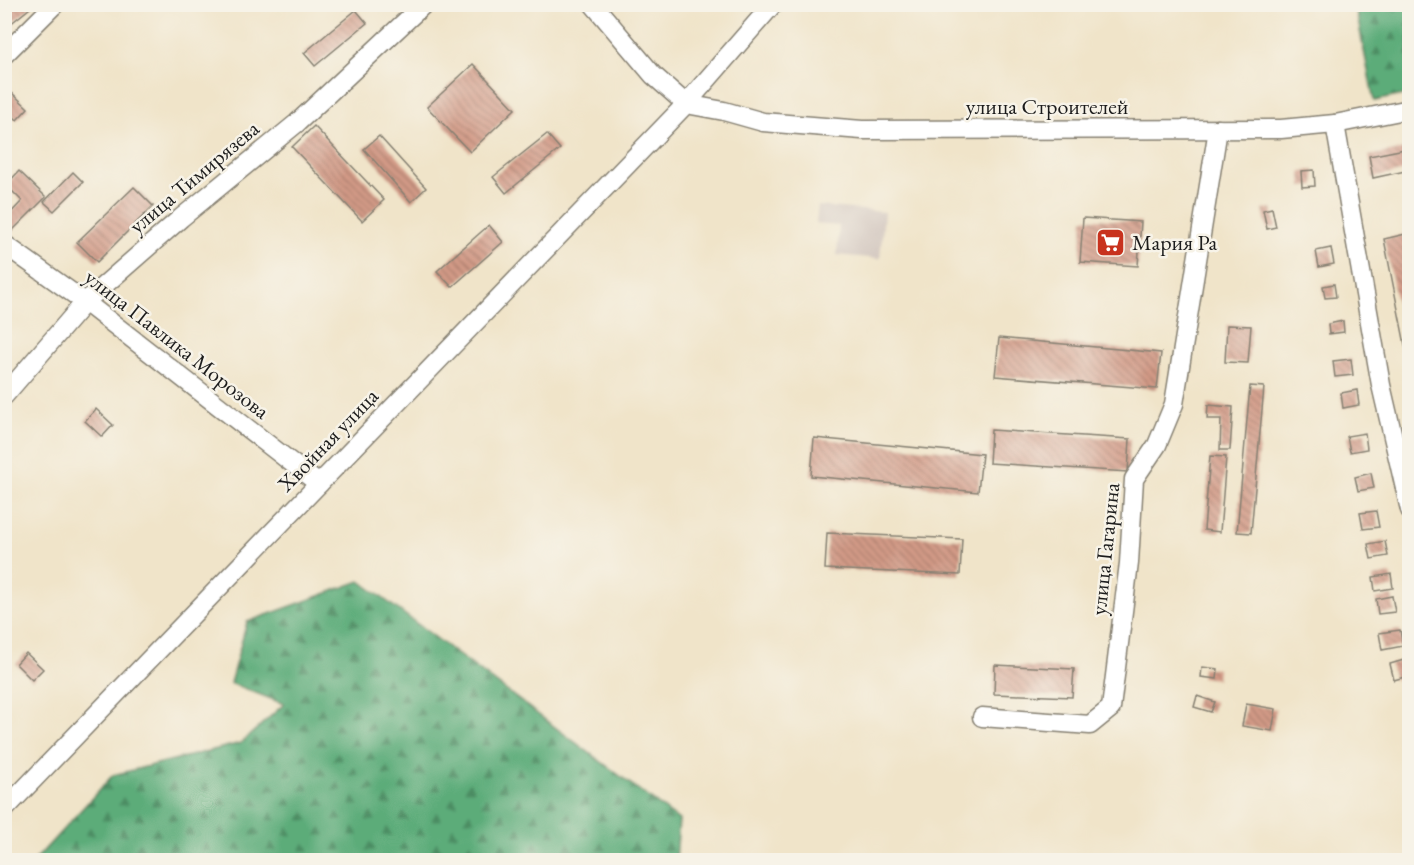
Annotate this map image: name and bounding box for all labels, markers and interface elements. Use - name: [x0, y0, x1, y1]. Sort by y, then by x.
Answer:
- street label: улица Строителей: [966, 92, 1129, 121]
- street label: улица Тимирязева: [123, 114, 265, 240]
- supermarket icon: Мария Ра: [1095, 226, 1127, 258]
- place label: Мария Ра: [1132, 228, 1217, 257]
- street label: улица Павлика Морозова: [79, 263, 276, 425]
- street label: Хвойная улица: [271, 382, 385, 499]
- street label: улица Гагарина: [1084, 481, 1126, 617]

